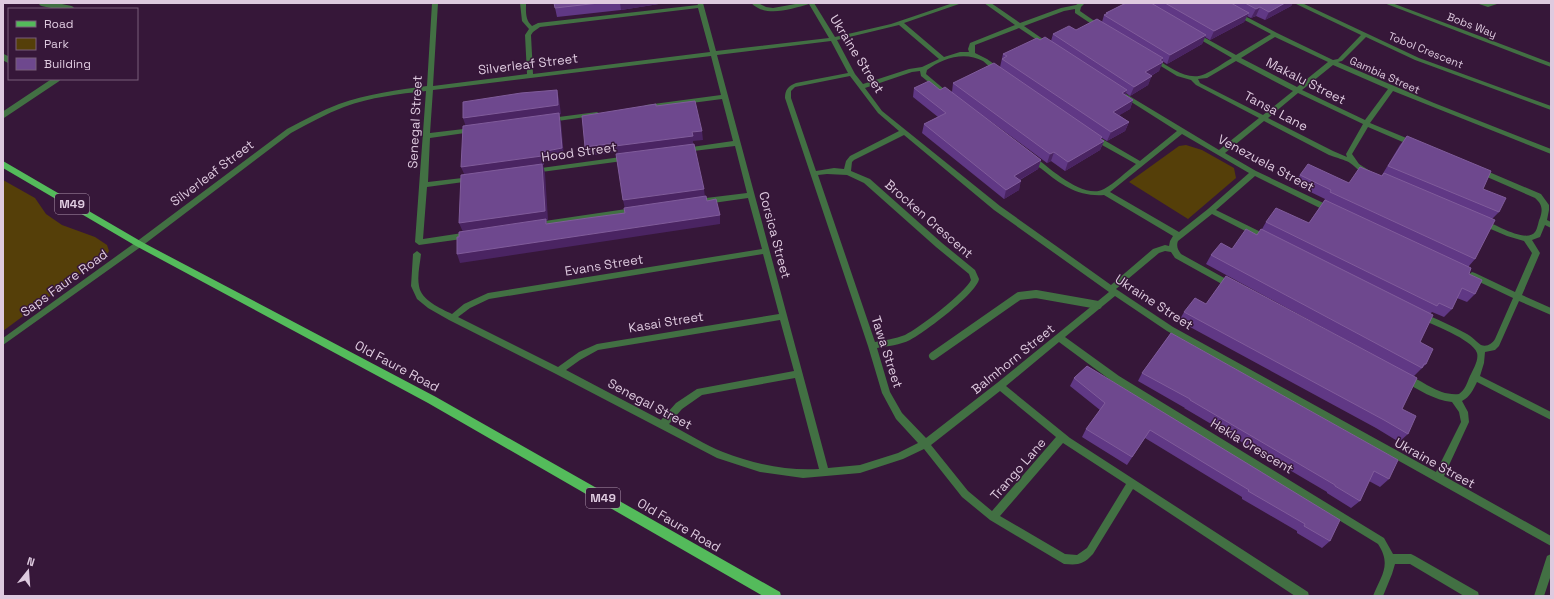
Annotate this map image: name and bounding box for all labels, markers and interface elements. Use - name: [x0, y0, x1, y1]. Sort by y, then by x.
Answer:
- legend: [8, 8, 138, 80]
- street label: Bobs Way: [1445, 9, 1499, 41]
- street label: Ukraine Street: [826, 11, 888, 97]
- text: Road: [44, 16, 73, 32]
- street label: Tobol Crescent: [1386, 29, 1466, 71]
- text: Park: [44, 36, 69, 52]
- street label: Silverleaf Street: [477, 49, 579, 79]
- street label: Gambia Street: [1348, 53, 1422, 97]
- street label: Makalu Street: [1263, 54, 1349, 108]
- text: Building: [44, 56, 91, 72]
- street label: Senegal Street: [404, 75, 426, 169]
- street label: Tansa Lane: [1241, 87, 1311, 135]
- street label: Venezuela Street: [1215, 130, 1317, 196]
- street label: Silverleaf Street: [167, 136, 257, 210]
- street label: Hood Street: [540, 138, 618, 166]
- street label: Brocken Crescent: [881, 176, 977, 262]
- street label: Corsica Street: [755, 190, 795, 280]
- road number: M49: [55, 194, 89, 214]
- street label: Saps Faure Road: [17, 246, 111, 320]
- street label: Evans Street: [563, 250, 645, 280]
- street label: Ukraine Street: [1112, 270, 1196, 334]
- street label: Kasai Street: [627, 308, 705, 336]
- street label: Tawa Street: [867, 314, 907, 390]
- street label: Balmhorn Street: [968, 320, 1058, 398]
- street label: Old Faure Road: [352, 337, 442, 395]
- street label: Senegal Street: [605, 375, 695, 433]
- street label: Hekla Crescent: [1207, 414, 1297, 478]
- street label: Trango Lane: [986, 434, 1050, 504]
- street label: Ukraine Street: [1392, 434, 1478, 492]
- road number: M49: [586, 488, 620, 508]
- street label: Old Faure Road: [634, 494, 724, 556]
- north arrow: [8, 551, 48, 591]
- text: N: [25, 554, 36, 569]

